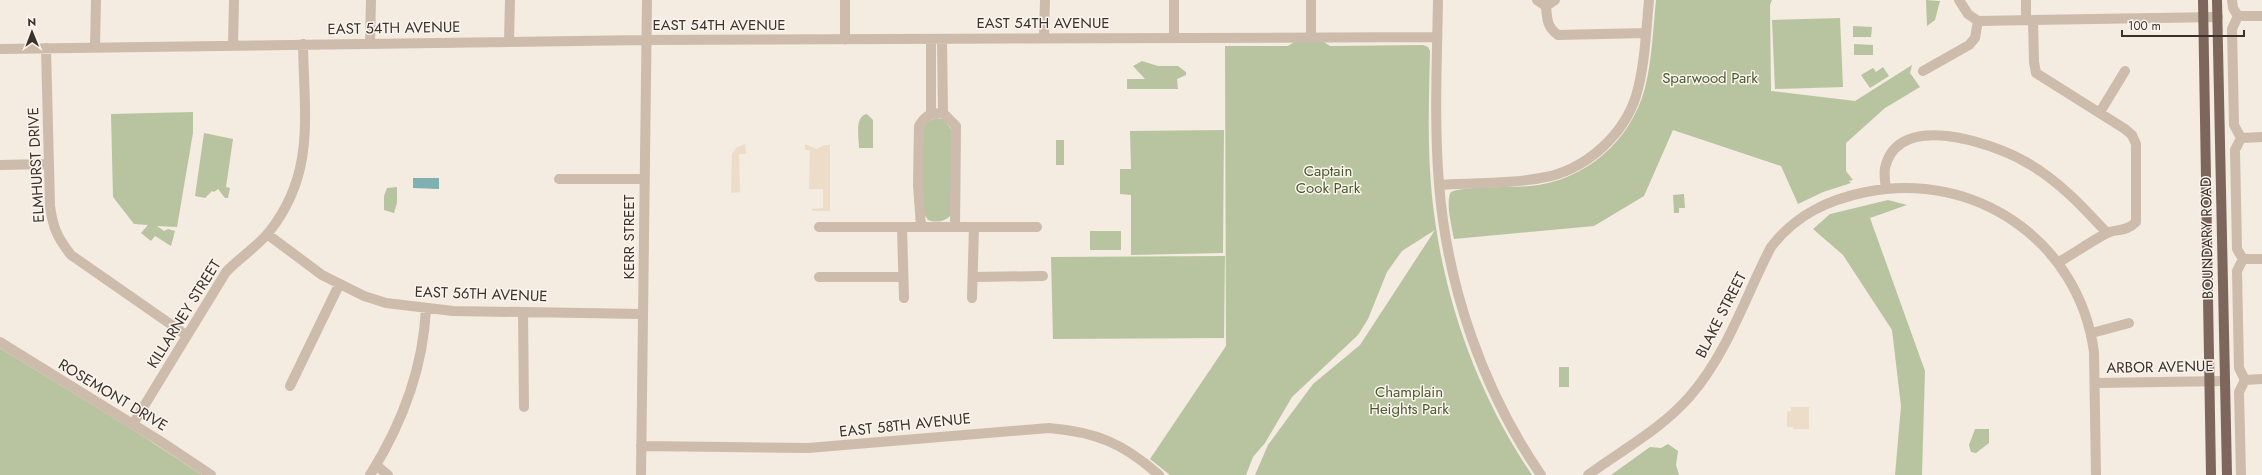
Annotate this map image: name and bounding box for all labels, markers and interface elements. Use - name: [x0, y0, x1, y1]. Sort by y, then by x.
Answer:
- north arrow: [12, 12, 52, 52]
- street label: EAST 54TH AVENUE: [976, 12, 1110, 34]
- scale bar: [2122, 12, 2244, 38]
- text: N: [27, 14, 36, 30]
- street label: EAST 54TH AVENUE: [652, 14, 786, 36]
- street label: EAST 54TH AVENUE: [327, 16, 461, 40]
- text: 100 m: [2128, 17, 2161, 35]
- park label: Sparwood Park: [1662, 67, 1758, 89]
- street label: ELMHURST DRIVE: [22, 107, 50, 223]
- park label: Captain Cook Park: [1296, 160, 1361, 199]
- street label: BOUNDARY ROAD: [2195, 177, 2219, 299]
- street label: KERR STREET: [618, 194, 640, 280]
- street label: KILLARNEY STREET: [142, 255, 226, 373]
- street label: BLAKE STREET: [1690, 268, 1752, 362]
- street label: EAST 56TH AVENUE: [414, 281, 548, 307]
- street label: ROSEMONT DRIVE: [54, 354, 172, 436]
- street label: ARBOR AVENUE: [2106, 355, 2214, 379]
- park label: Champlain Heights Park: [1369, 381, 1449, 420]
- street label: EAST 58TH AVENUE: [838, 407, 972, 443]

